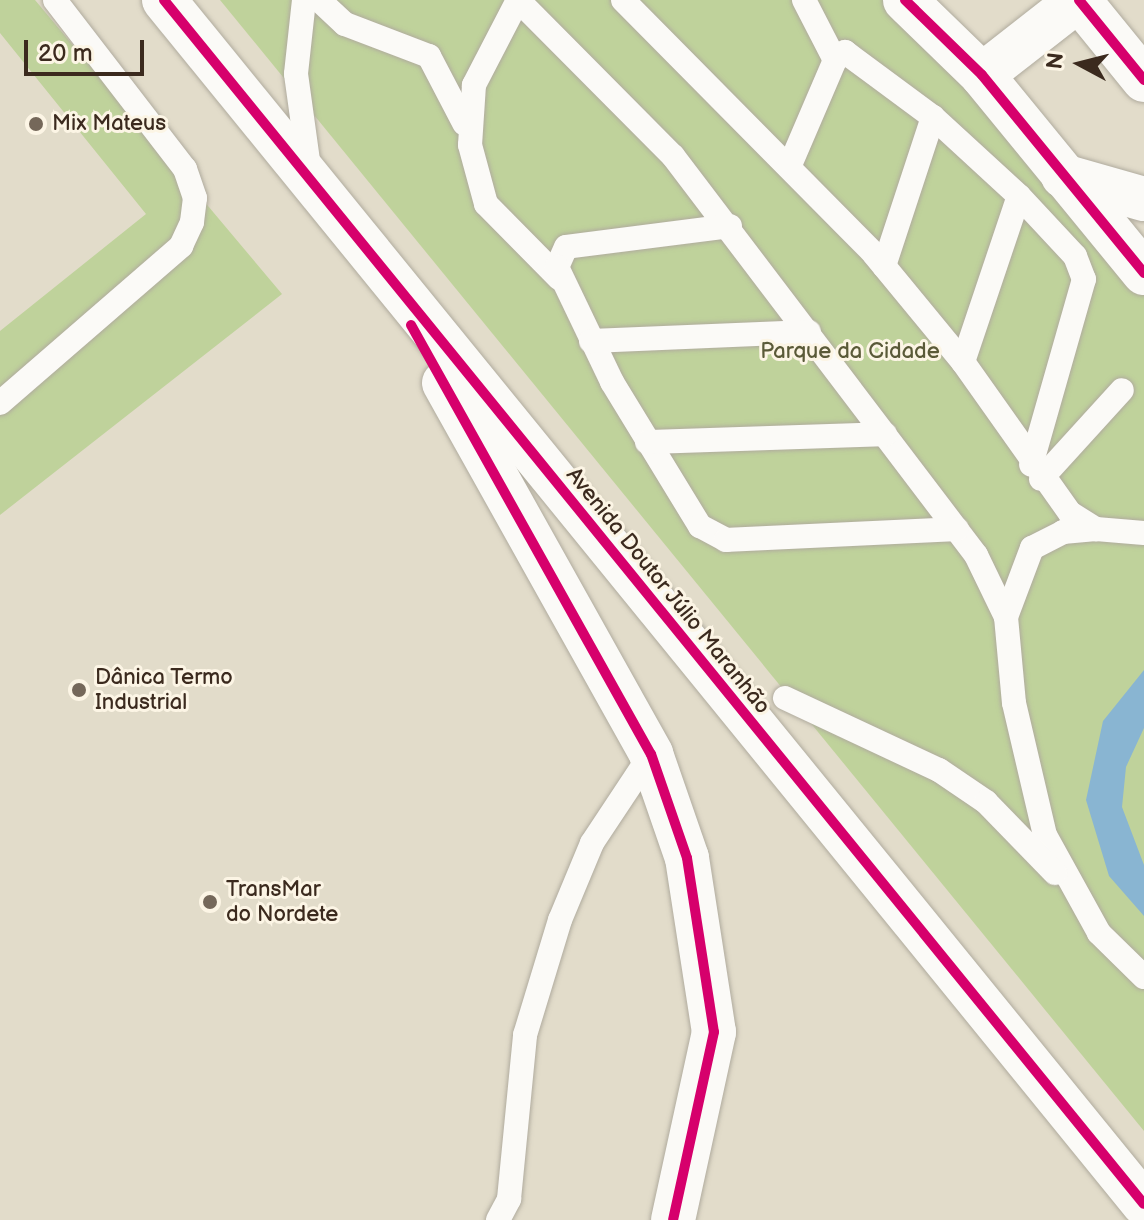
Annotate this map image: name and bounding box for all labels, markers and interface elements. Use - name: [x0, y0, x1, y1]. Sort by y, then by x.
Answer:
- scale bar: [28, 24, 148, 74]
- north arrow: [1040, 24, 1120, 104]
- text: 20 m: [38, 39, 93, 68]
- text: N: [1041, 51, 1070, 71]
- place label: Mix Mateus: [52, 111, 166, 137]
- marker: Mix Mateus: [27, 115, 45, 133]
- park label: Parque da Cidade: [760, 339, 940, 365]
- street label: Avenida Doutor Júlio Maranhão: [560, 462, 776, 720]
- place label: Dânica Termo Industrial: [95, 664, 233, 716]
- marker: Dânica Termo Industrial: [70, 681, 88, 699]
- place label: TransMar do Nordete: [226, 876, 338, 928]
- marker: TransMar do Nordete: [201, 893, 219, 911]

